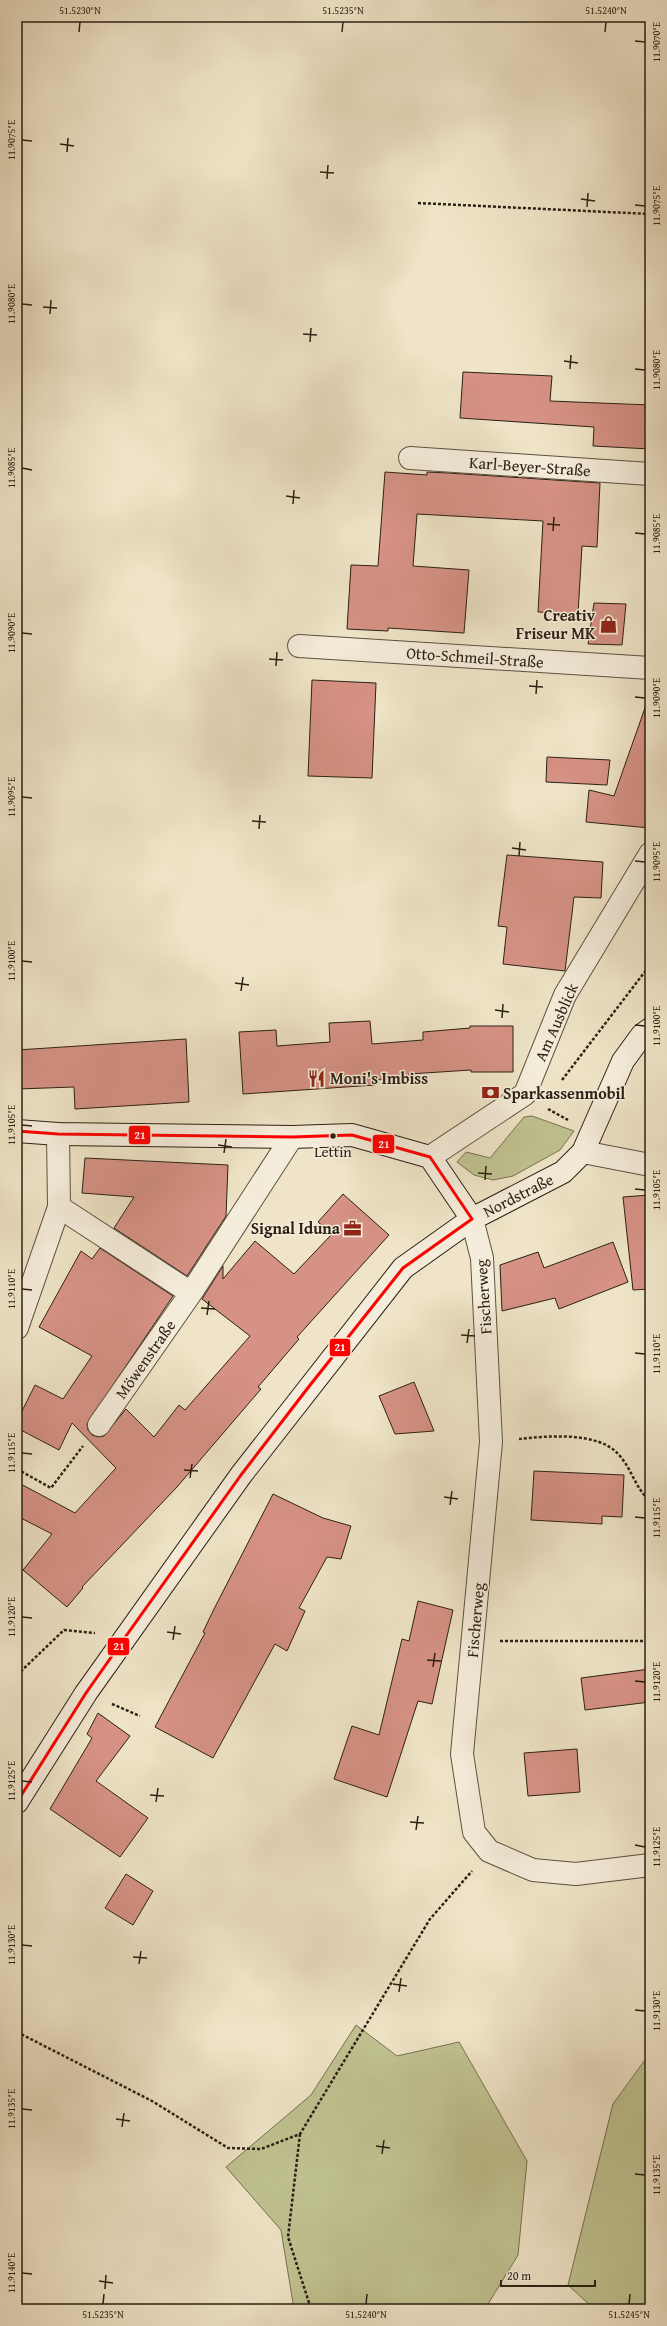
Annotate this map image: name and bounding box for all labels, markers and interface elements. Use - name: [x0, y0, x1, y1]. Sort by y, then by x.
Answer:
- text: 51.5230°N: [59, 3, 101, 18]
- text: 51.5235°N: [322, 3, 364, 18]
- text: 51.5240°N: [585, 3, 627, 18]
- text: 11.9070°E: [649, 22, 664, 62]
- text: 11.9075°E: [4, 120, 19, 160]
- text: 11.9075°E: [649, 186, 664, 226]
- text: 11.9080°E: [4, 284, 19, 324]
- text: 11.9080°E: [649, 350, 664, 390]
- text: 11.9085°E: [4, 448, 19, 488]
- street label: Karl-Beyer-Straße: [468, 450, 592, 482]
- text: 11.9085°E: [649, 514, 664, 554]
- place label: Creativ Friseur MK: [516, 603, 596, 645]
- text: 11.9090°E: [4, 613, 19, 653]
- shop icon: Creativ Friseur MK: [598, 614, 618, 634]
- street label: Otto-Schmeil-Straße: [405, 640, 545, 674]
- text: 11.9090°E: [649, 678, 664, 718]
- text: 11.9095°E: [4, 777, 19, 817]
- text: 11.9095°E: [649, 842, 664, 882]
- text: 11.9100°E: [4, 941, 19, 981]
- street label: Am Ausblick: [528, 978, 584, 1065]
- text: 11.9100°E: [649, 1006, 664, 1046]
- place label: Moni's Imbiss: [330, 1066, 428, 1090]
- restaurant icon: Moni's Imbiss: [307, 1068, 327, 1088]
- place label: Sparkassenmobil: [503, 1081, 625, 1105]
- bank icon: Sparkassenmobil: [480, 1083, 500, 1103]
- text: 11.9105°E: [4, 1105, 19, 1145]
- line badge: 21: [128, 1125, 151, 1145]
- text: 21: [134, 1127, 146, 1143]
- marker: Lettin: [328, 1131, 338, 1141]
- line badge: 21: [372, 1134, 395, 1154]
- text: 21: [378, 1136, 390, 1152]
- place label: Lettin: [314, 1141, 352, 1162]
- street label: Nordstraße: [478, 1167, 558, 1223]
- text: 11.9105°E: [649, 1170, 664, 1210]
- place label: Signal Iduna: [251, 1216, 341, 1240]
- office icon: Signal Iduna: [343, 1218, 363, 1238]
- street label: Fischerweg: [468, 1259, 498, 1335]
- text: 11.9110°E: [4, 1269, 19, 1309]
- street label: Möwenstraße: [109, 1315, 181, 1403]
- text: 11.9110°E: [649, 1334, 664, 1374]
- line badge: 21: [329, 1338, 351, 1357]
- text: 21: [334, 1339, 346, 1355]
- text: 11.9115°E: [4, 1433, 19, 1473]
- text: 11.9115°E: [649, 1498, 664, 1538]
- street label: Fischerweg: [460, 1582, 490, 1658]
- text: 11.9120°E: [4, 1597, 19, 1637]
- line badge: 21: [107, 1637, 130, 1656]
- text: 21: [113, 1638, 125, 1654]
- text: 11.9120°E: [649, 1662, 664, 1702]
- text: 11.9125°E: [4, 1761, 19, 1801]
- text: 11.9125°E: [649, 1827, 664, 1867]
- text: 11.9130°E: [4, 1925, 19, 1965]
- text: 11.9130°E: [649, 1991, 664, 2031]
- text: 11.9135°E: [4, 2089, 19, 2129]
- text: 11.9135°E: [649, 2155, 664, 2195]
- text: 11.9140°E: [4, 2253, 19, 2293]
- scale bar: [501, 2262, 595, 2288]
- text: 20 m: [507, 2267, 531, 2284]
- text: 51.5235°N: [82, 2307, 124, 2322]
- text: 51.5240°N: [345, 2307, 387, 2322]
- text: 51.5245°N: [608, 2307, 650, 2322]

